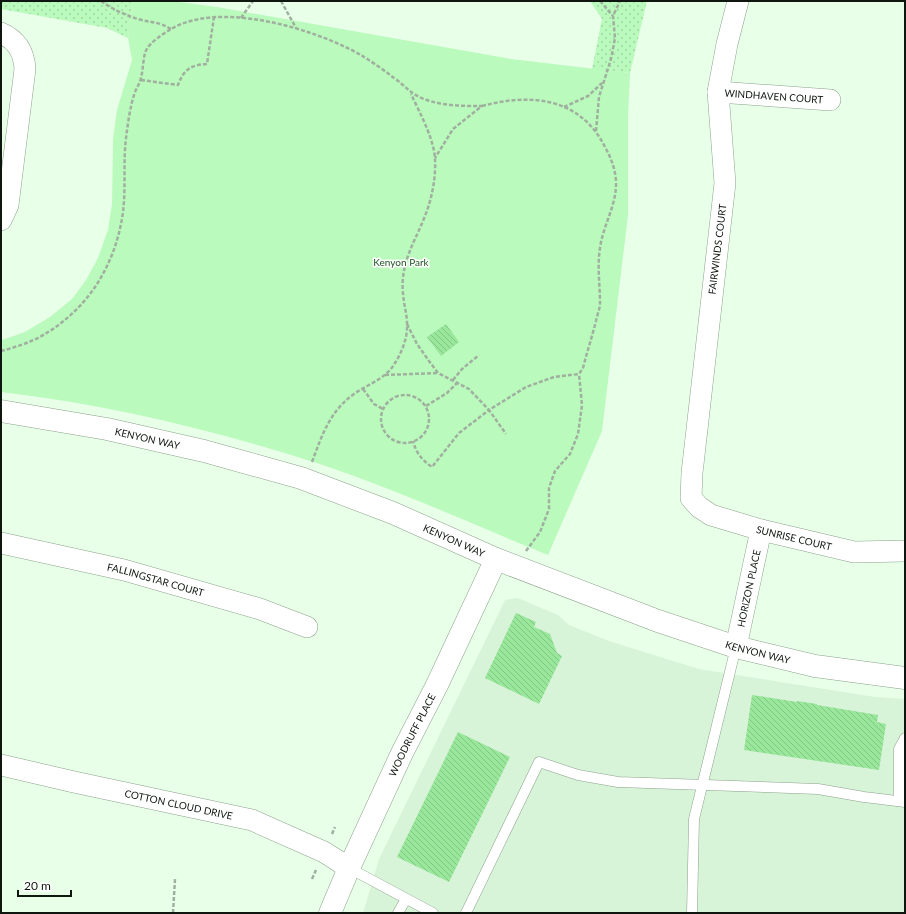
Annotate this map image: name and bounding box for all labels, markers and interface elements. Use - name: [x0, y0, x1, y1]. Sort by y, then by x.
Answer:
- street label: WINDHAVEN COURT: [724, 86, 824, 106]
- street label: FAIRWINDS COURT: [705, 203, 729, 295]
- park label: Kenyon Park: [373, 256, 430, 268]
- street label: KENYON WAY: [114, 425, 182, 452]
- street label: KENYON WAY: [421, 521, 487, 560]
- street label: SUNRISE COURT: [755, 523, 833, 553]
- street label: HORIZON PLACE: [734, 548, 763, 628]
- street label: FALLINGSTAR COURT: [106, 561, 206, 599]
- street label: KENYON WAY: [724, 638, 792, 666]
- street label: WOODRUFF PLACE: [386, 691, 438, 778]
- street label: COTTON CLOUD DRIVE: [124, 787, 234, 822]
- scale bar: [18, 872, 71, 898]
- text: 20 m: [24, 878, 51, 893]

